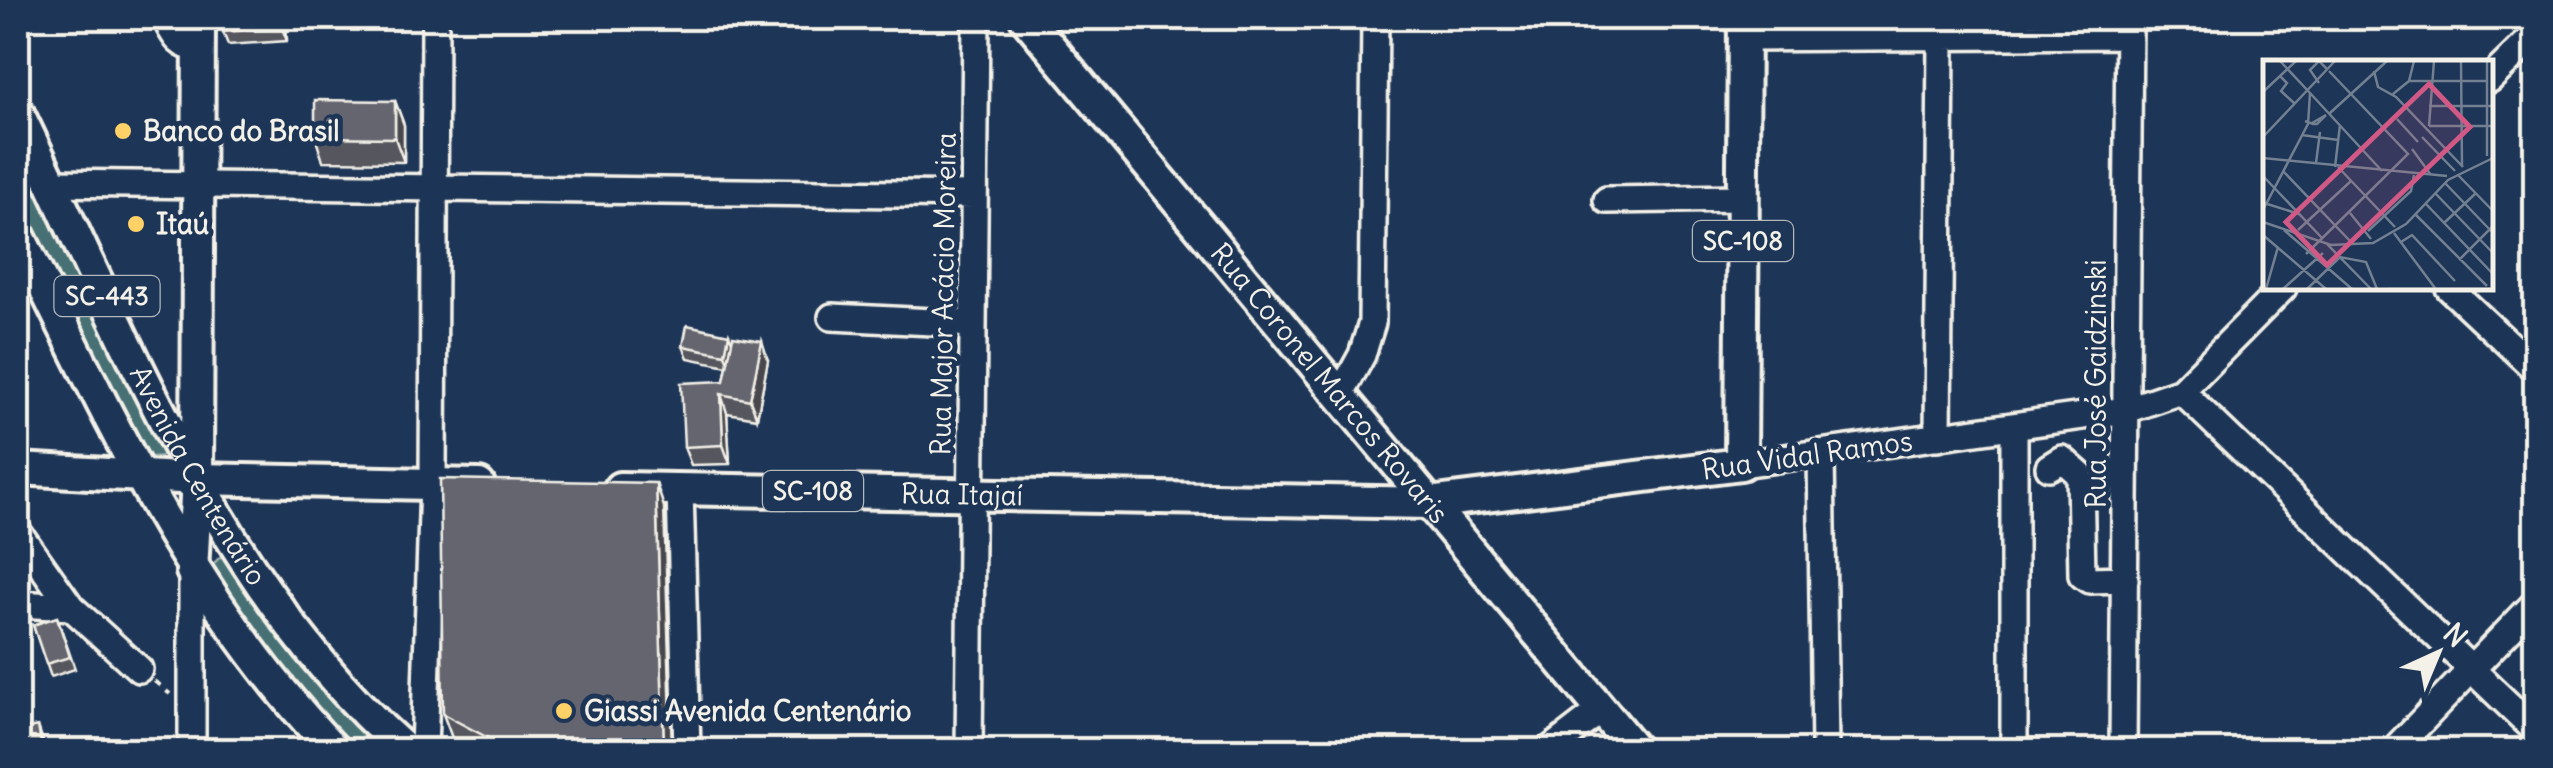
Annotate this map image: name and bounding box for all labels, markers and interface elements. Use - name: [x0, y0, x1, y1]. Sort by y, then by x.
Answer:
- inset map: [2263, 60, 2493, 290]
- place label: Banco do Brasil: [143, 113, 340, 149]
- marker: Banco do Brasil: [112, 120, 134, 142]
- street label: Rua Major Acácio Moreira: [922, 132, 964, 456]
- place label: Itaú: [156, 206, 209, 242]
- marker: Itaú: [125, 213, 147, 235]
- road number: SC-108: [1693, 221, 1793, 261]
- street label: Rua Coronel Marcos Rovaris: [1203, 236, 1457, 531]
- street label: Rua José Gaidzinski: [2078, 259, 2114, 509]
- road number: SC-443: [54, 276, 160, 316]
- street label: Avenida Centenário: [122, 360, 275, 592]
- street label: Rua Vidal Ramos: [1699, 422, 1915, 488]
- road number: SC-108: [763, 471, 863, 511]
- street label: Rua Itajaí: [901, 475, 1023, 513]
- north arrow: [2388, 603, 2488, 703]
- text: N: [2436, 615, 2475, 655]
- place label: Giassi Avenida Centenário: [584, 693, 912, 729]
- marker: Giassi Avenida Centenário: [553, 700, 575, 722]

